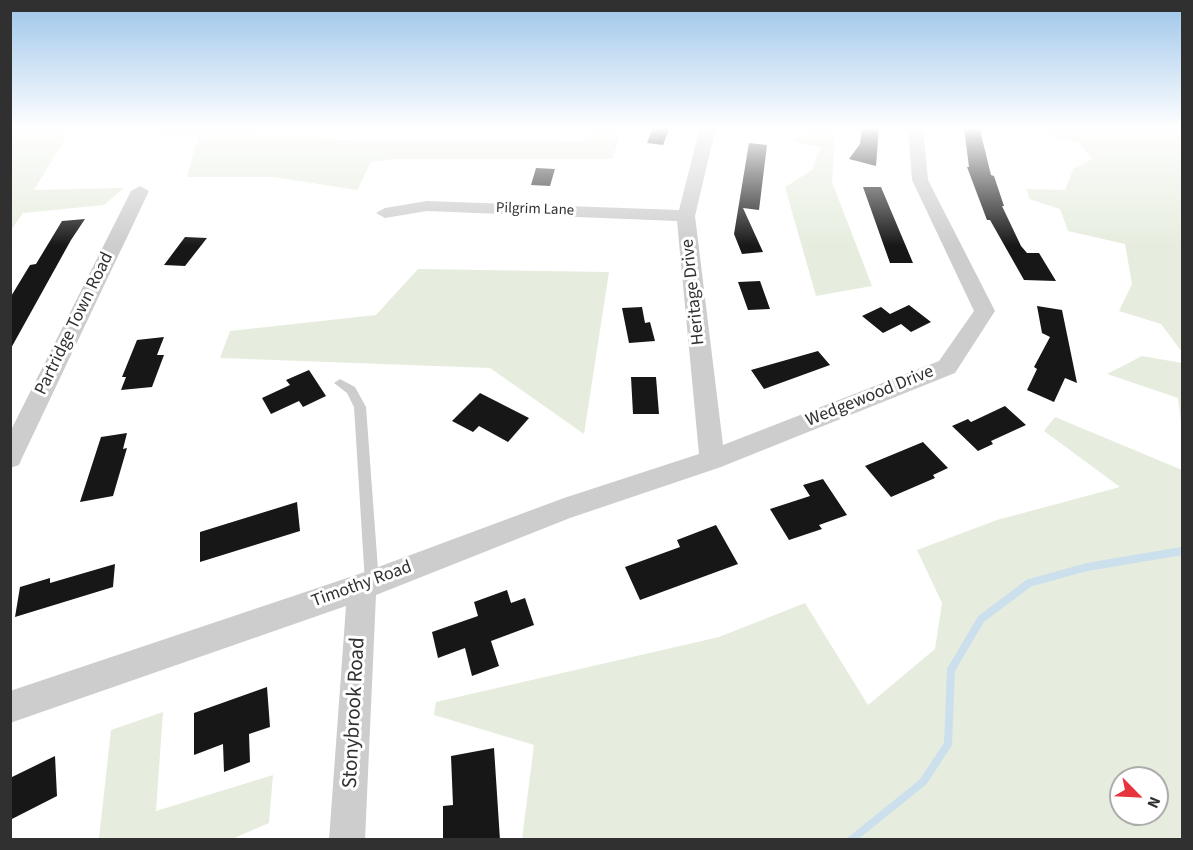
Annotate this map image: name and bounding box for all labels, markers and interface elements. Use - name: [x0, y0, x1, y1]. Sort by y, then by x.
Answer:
- street label: Pilgrim Lane: [496, 200, 574, 220]
- street label: Heritage Drive: [678, 238, 710, 346]
- street label: Partridge Town Road: [31, 249, 119, 399]
- street label: Wedgewood Drive: [803, 362, 937, 432]
- street label: Timothy Road: [309, 557, 415, 613]
- street label: Stonybrook Road: [338, 637, 372, 789]
- north arrow: [1109, 766, 1169, 826]
- text: N: [1141, 793, 1166, 812]

